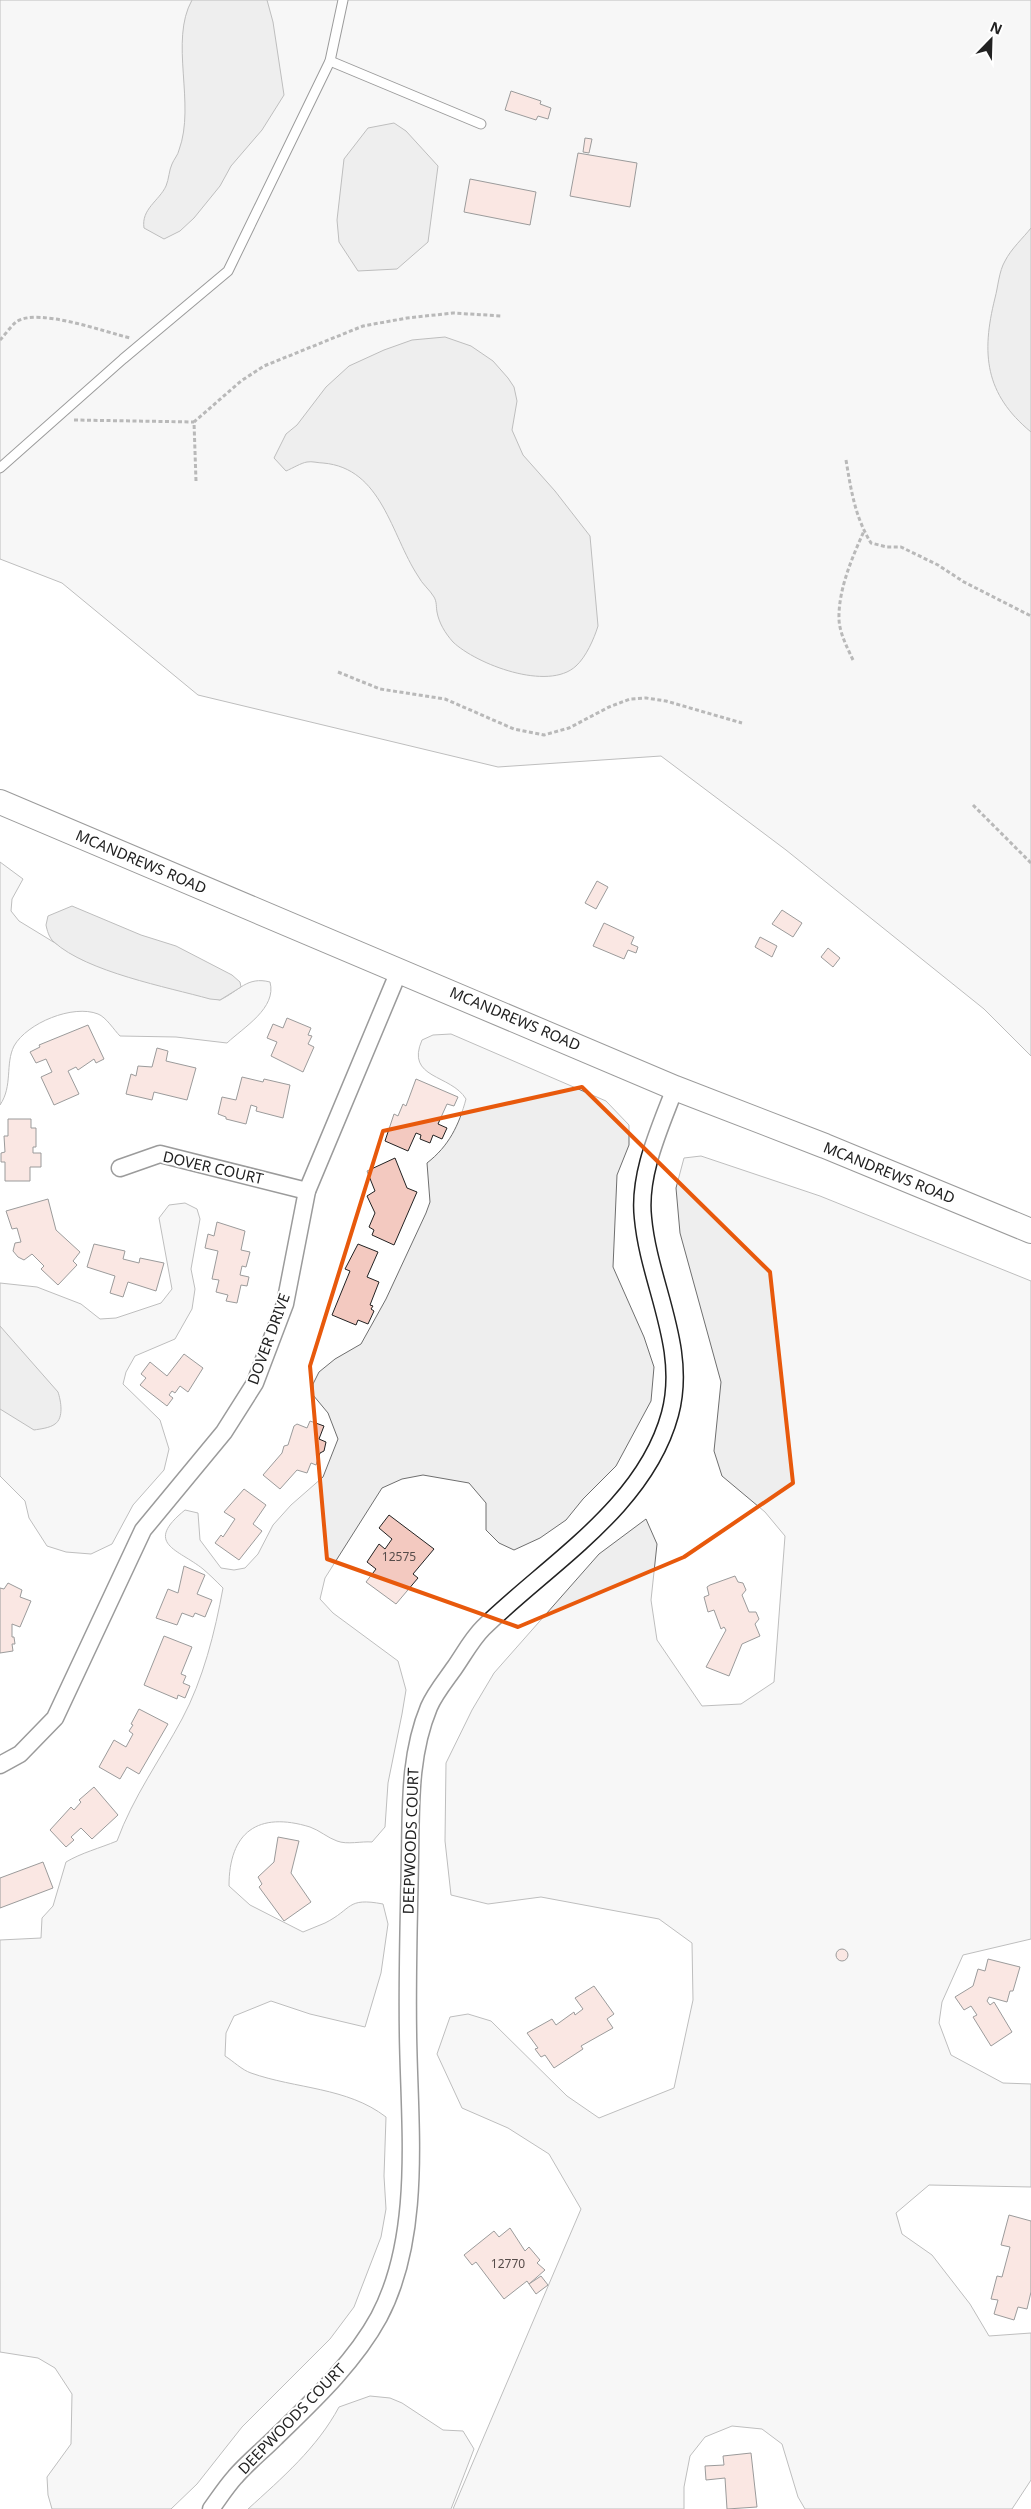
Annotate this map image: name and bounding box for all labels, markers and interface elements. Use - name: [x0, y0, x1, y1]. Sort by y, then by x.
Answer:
- north arrow: [966, 15, 1016, 65]
- text: N: [987, 17, 1005, 39]
- street label: MCANDREWS ROAD: [73, 825, 210, 898]
- street label: MCANDREWS ROAD: [447, 982, 584, 1055]
- street label: MCANDREWS ROAD: [821, 1137, 958, 1208]
- street label: DOVER COURT: [161, 1146, 266, 1188]
- street label: DOVER DRIVE: [242, 1290, 294, 1387]
- house number: 12575: [382, 1548, 416, 1565]
- street label: DEEPWOODS COURT: [397, 1767, 423, 1915]
- house number: 12770: [491, 2255, 525, 2272]
- street label: DEEPWOODS COURT: [233, 2358, 350, 2478]

